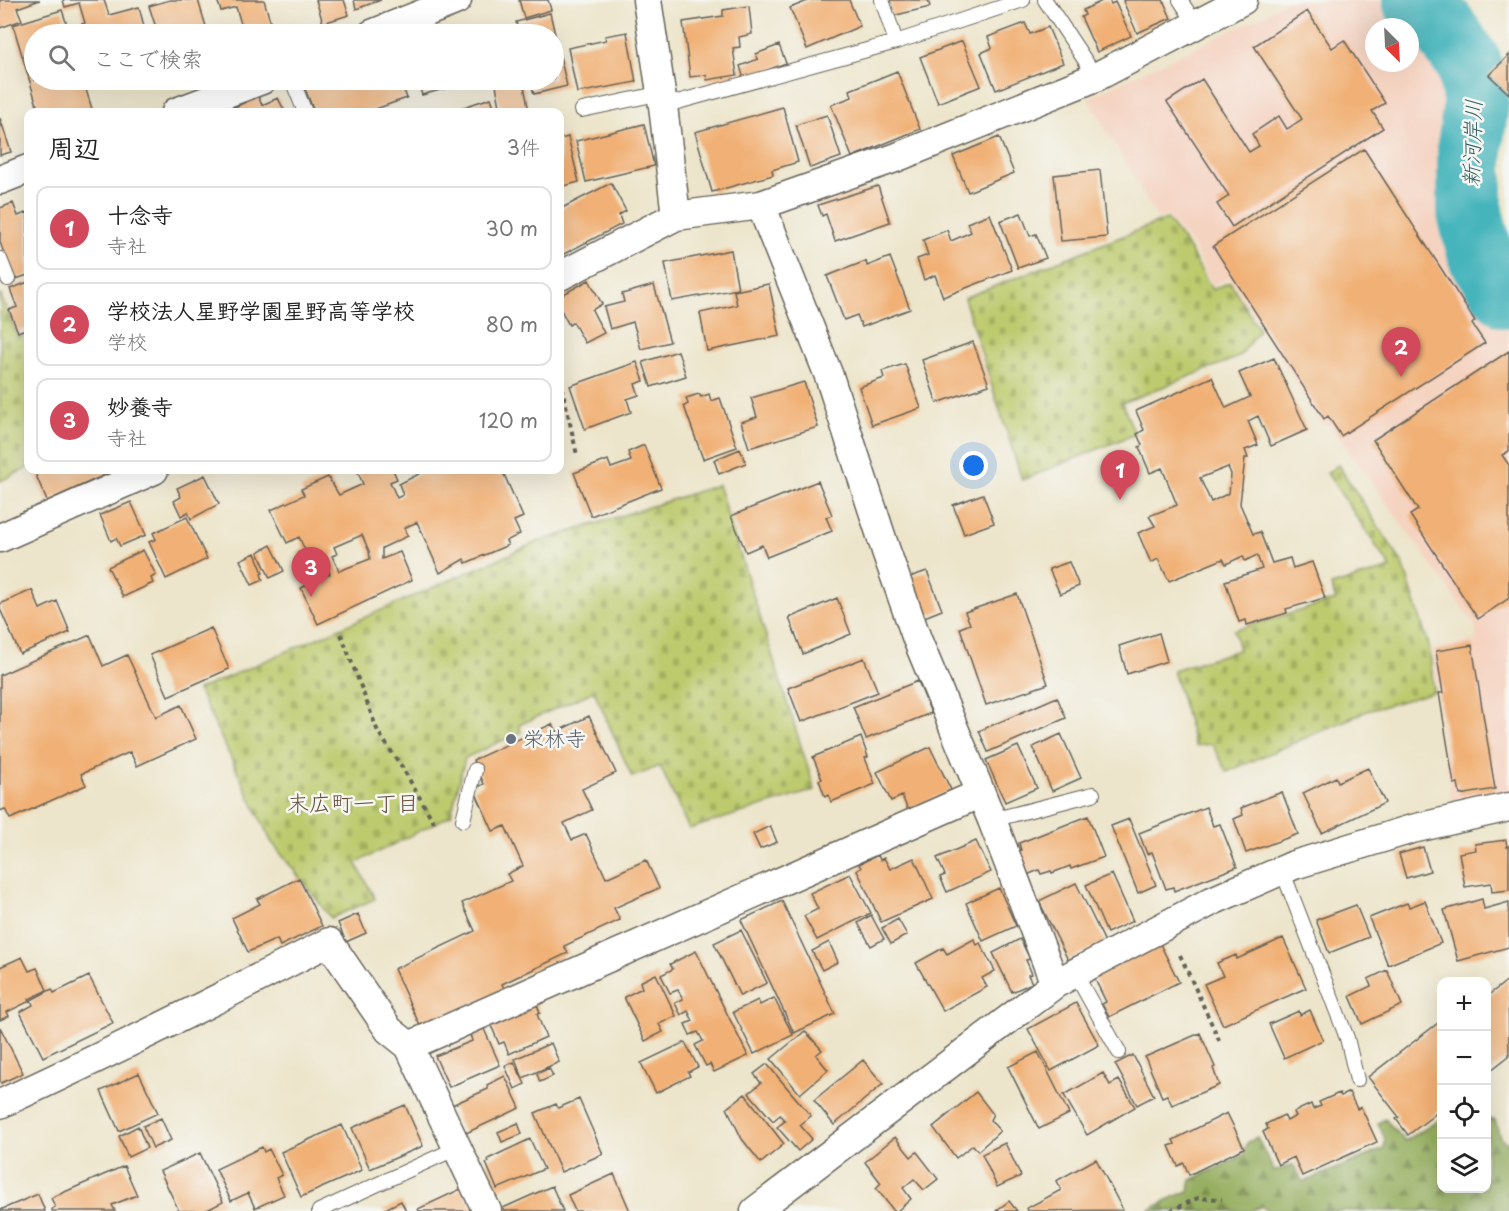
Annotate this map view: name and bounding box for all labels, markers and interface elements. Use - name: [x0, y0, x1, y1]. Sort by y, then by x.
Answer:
- north arrow: [1365, 18, 1419, 72]
- search box: [24, 24, 564, 90]
- icon: search: [45, 41, 78, 74]
- text: ここで検索: [93, 41, 203, 74]
- water label: 新河岸川: [1452, 98, 1489, 188]
- text: 周辺: [48, 128, 100, 167]
- text: 3件: [507, 132, 540, 162]
- text: 十念寺: [107, 197, 173, 230]
- text: 1: [65, 213, 74, 243]
- text: 30 m: [485, 213, 538, 243]
- text: 寺社: [107, 230, 147, 260]
- text: 学校法人星野学園星野高等学校: [107, 293, 415, 326]
- text: 2: [62, 309, 77, 339]
- text: 80 m: [486, 309, 538, 339]
- text: 学校: [107, 326, 147, 356]
- pin: 2: [1382, 328, 1420, 377]
- text: 妙養寺: [107, 389, 173, 422]
- text: 3: [63, 405, 76, 435]
- text: 120 m: [479, 405, 538, 435]
- text: 寺社: [107, 422, 147, 452]
- pin: 1: [1100, 450, 1140, 500]
- your location: [959, 451, 988, 480]
- pin: 3: [292, 548, 330, 597]
- place label: 栄林寺: [523, 721, 586, 753]
- marker: 栄林寺: [504, 732, 518, 746]
- district label: 末広町一丁目: [287, 785, 419, 818]
- map controls: [1437, 977, 1491, 1193]
- button: +: [1437, 977, 1491, 1031]
- button: −: [1437, 1031, 1491, 1085]
- button: locate: [1437, 1085, 1491, 1139]
- button: layers: [1437, 1139, 1491, 1193]

